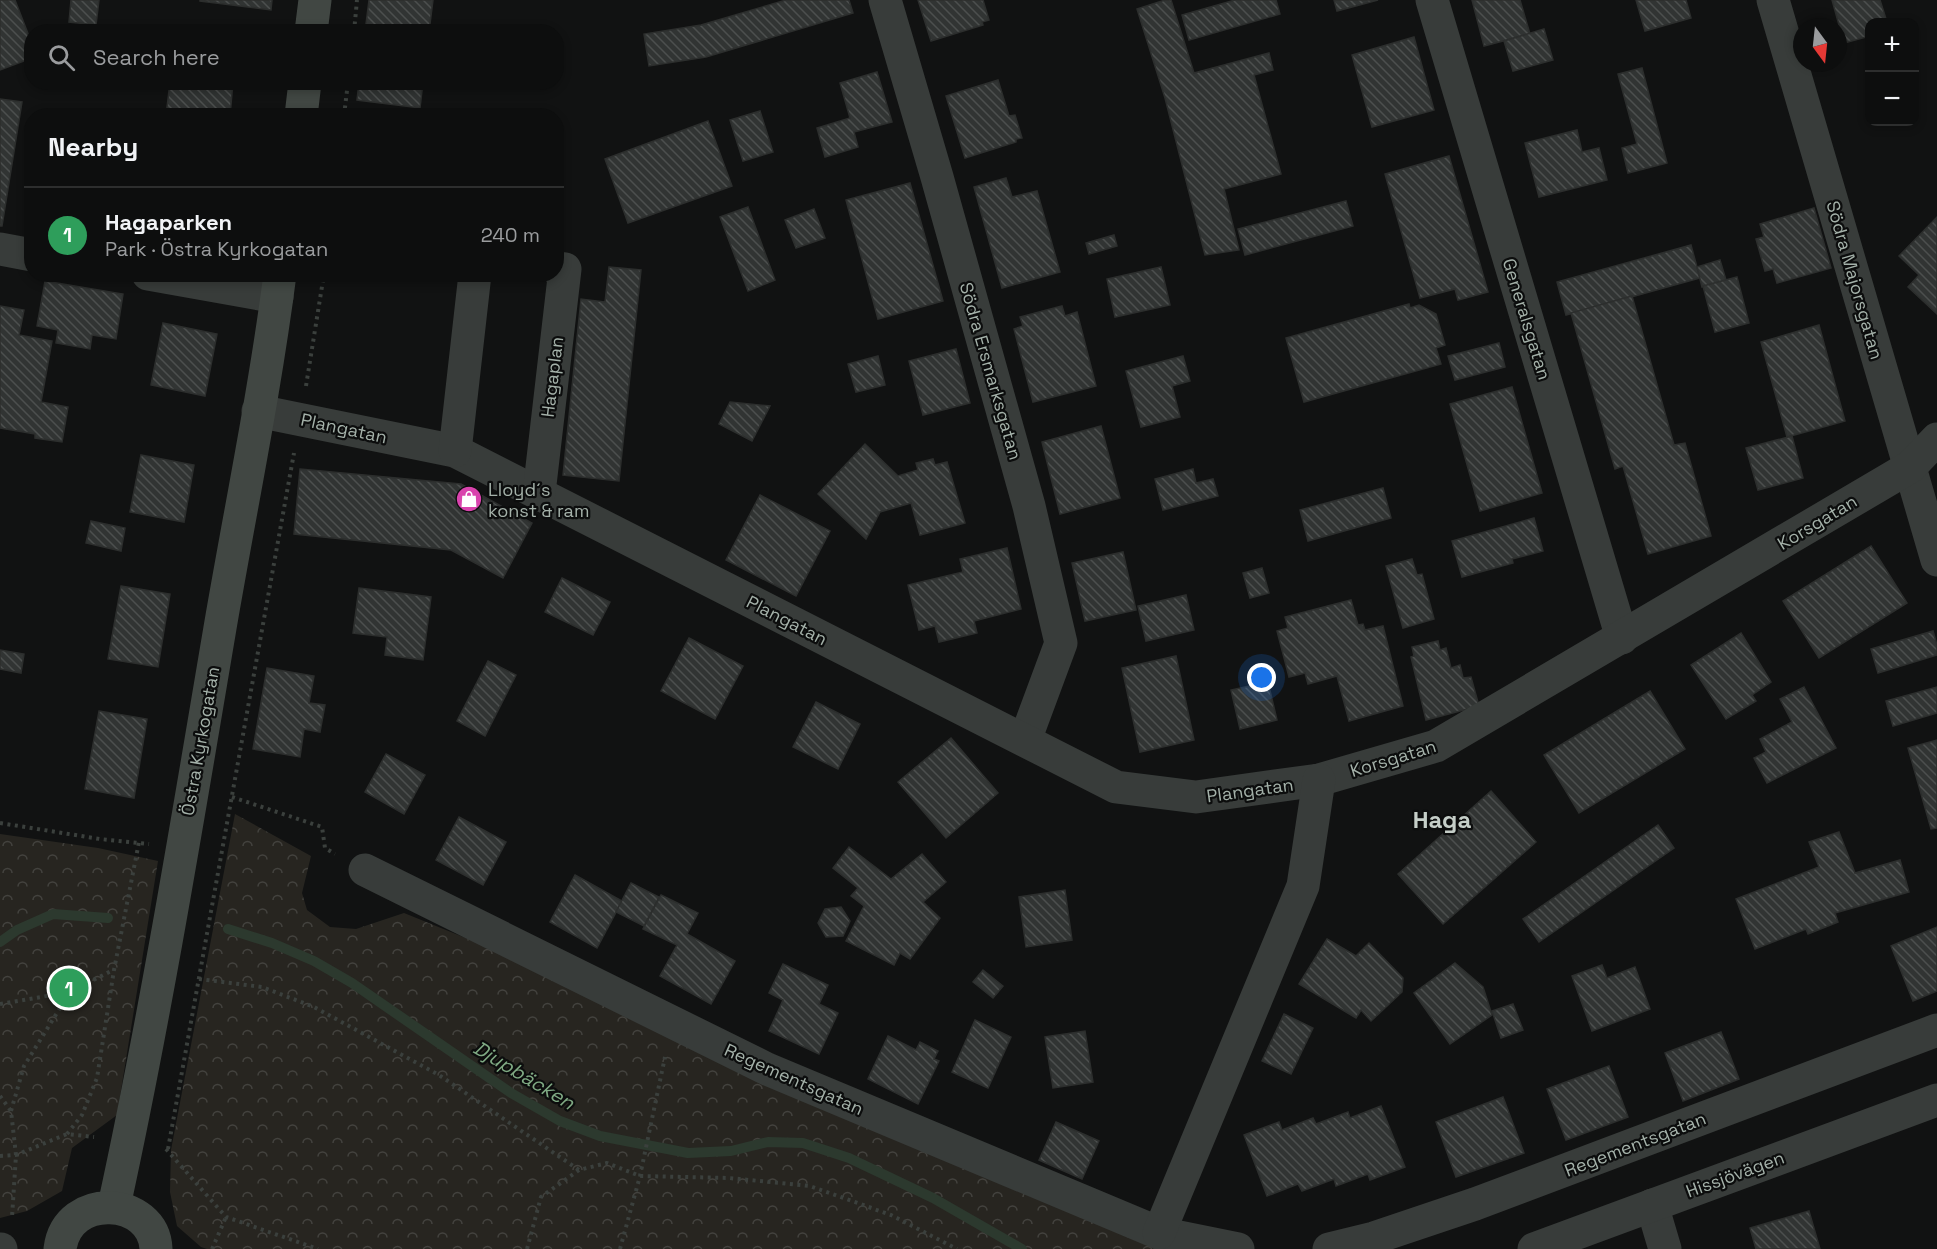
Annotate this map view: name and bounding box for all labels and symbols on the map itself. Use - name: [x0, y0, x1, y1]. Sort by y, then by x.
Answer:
- north arrow: [1793, 18, 1847, 72]
- street label: Södra Majorsgatan: [1821, 198, 1889, 362]
- street label: Generalsgatan: [1498, 255, 1556, 383]
- street label: Södra Ersmarksgatan: [955, 279, 1027, 463]
- street label: Hagaplan: [536, 335, 568, 419]
- street label: Plangatan: [299, 408, 389, 448]
- place label: Lloyd´s konst & ram: [488, 478, 589, 522]
- shop icon: Lloyd´s konst & ram: [454, 484, 484, 514]
- street label: Korsgatan: [1773, 489, 1861, 555]
- street label: Plangatan: [743, 590, 831, 650]
- your location: [1247, 663, 1276, 692]
- street label: Östra Kyrkogatan: [176, 665, 224, 817]
- street label: Korsgatan: [1347, 734, 1439, 782]
- street label: Plangatan: [1205, 773, 1295, 807]
- district label: Haga: [1413, 804, 1471, 835]
- pin: 1: [50, 966, 88, 1010]
- water label: Djupbäcken: [469, 1035, 580, 1116]
- street label: Regementsgatan: [721, 1038, 867, 1120]
- street label: Regementsgatan: [1561, 1106, 1709, 1182]
- street label: Hissjövägen: [1683, 1146, 1787, 1202]

